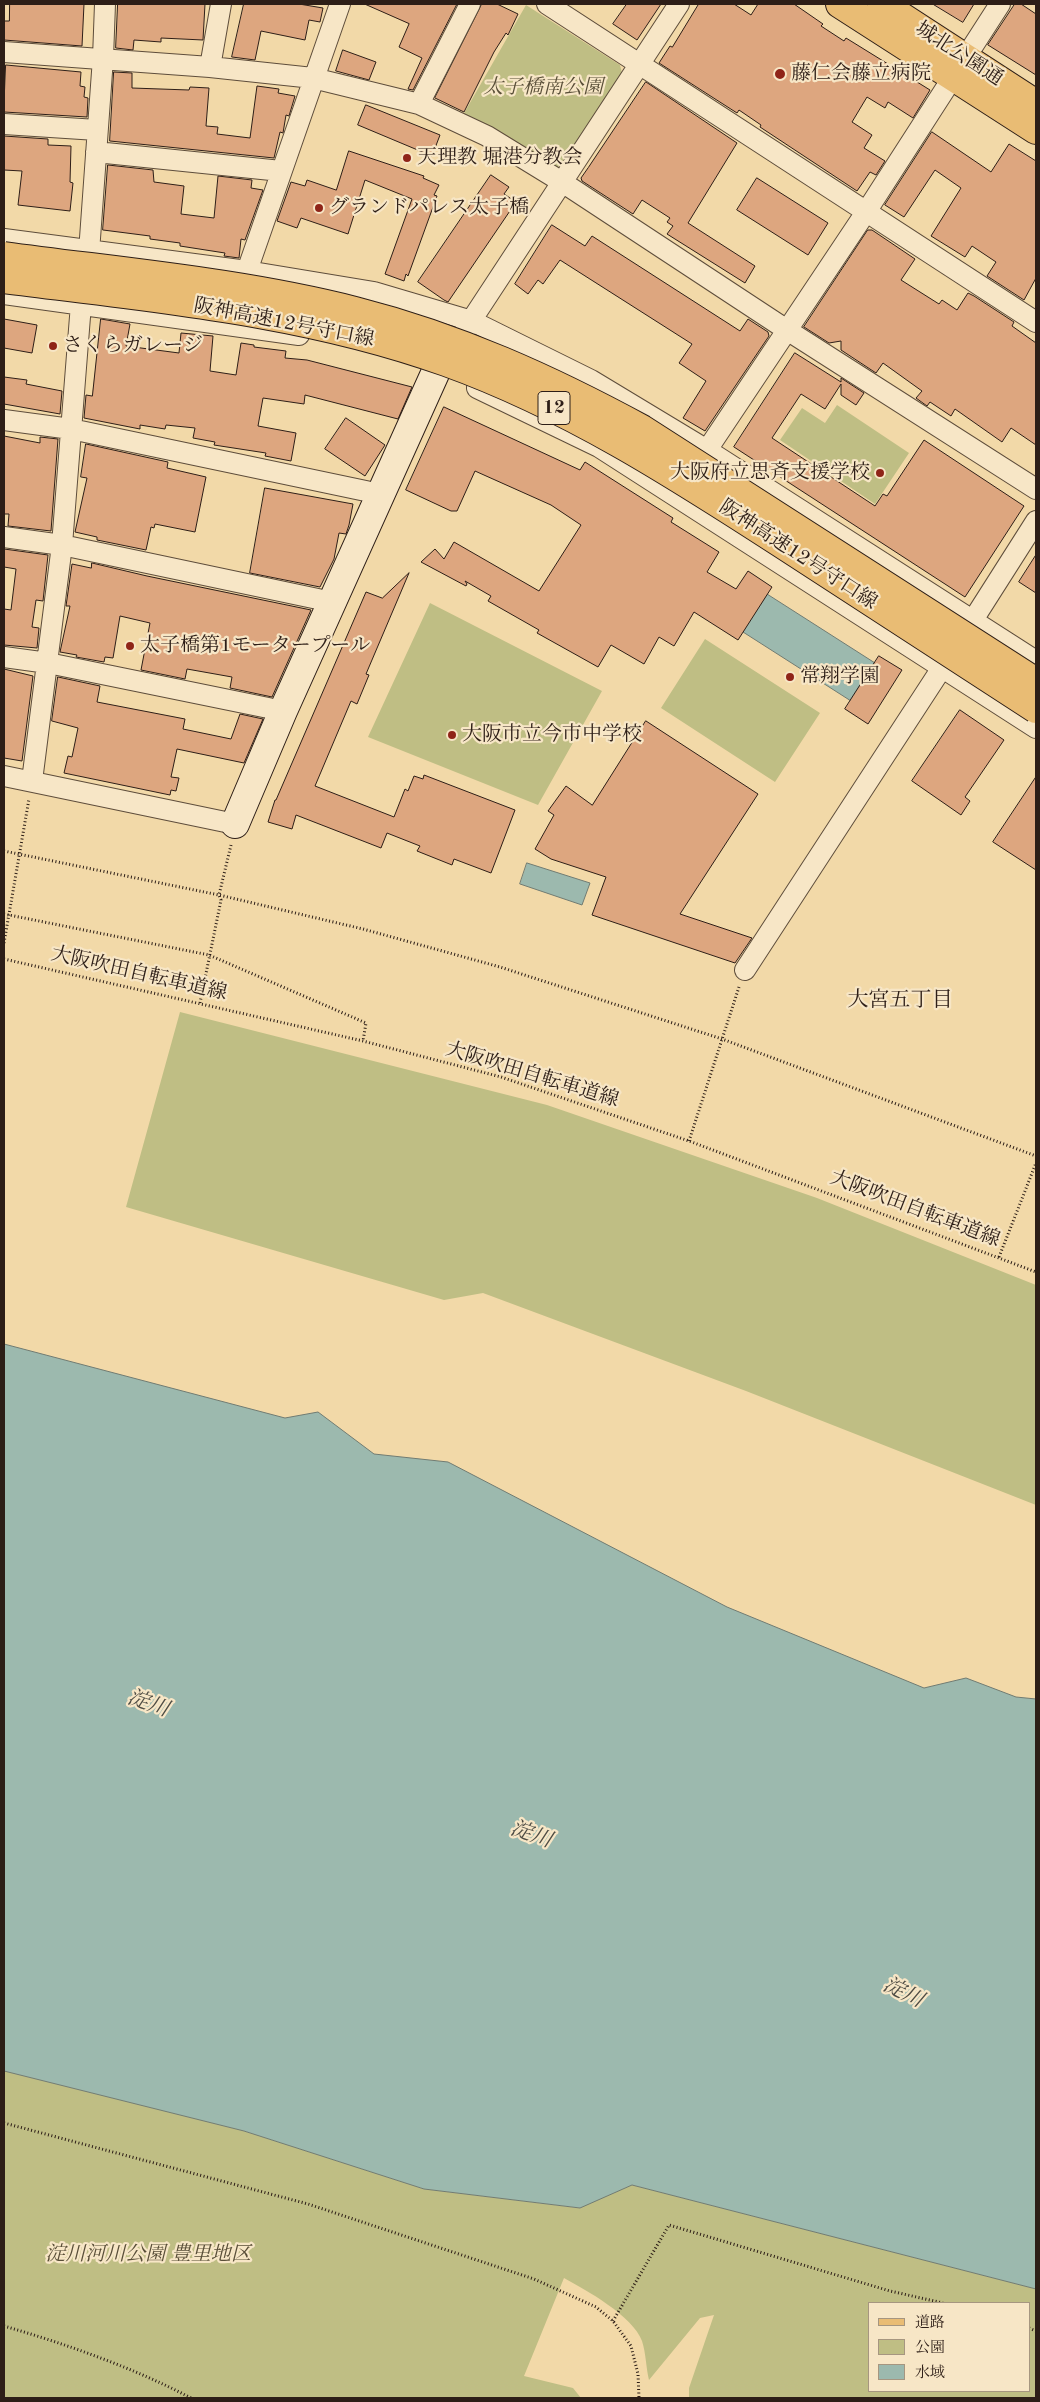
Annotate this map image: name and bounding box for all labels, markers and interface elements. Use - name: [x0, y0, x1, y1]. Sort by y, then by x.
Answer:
- street label: 城北公園通: [911, 17, 1007, 91]
- place label: 藤仁会藤立病院: [791, 62, 931, 86]
- marker: 藤仁会藤立病院: [773, 67, 787, 81]
- park label: 太子橋南公園: [483, 76, 603, 100]
- place label: 天理教 堀港分教会: [417, 146, 583, 170]
- marker: 天理教 堀港分教会: [401, 152, 413, 164]
- place label: グランドパレス太子橋: [329, 196, 529, 220]
- marker: グランドパレス太子橋: [313, 202, 325, 214]
- street label: 阪神高速12号守口線: [192, 294, 376, 352]
- place label: さくらガレージ: [63, 334, 203, 358]
- marker: さくらガレージ: [47, 340, 59, 352]
- road number: 12: [538, 392, 570, 424]
- place label: 大阪府立思斉支援学校: [670, 461, 870, 485]
- marker: 大阪府立思斉支援学校: [874, 467, 886, 479]
- street label: 阪神高速12号守口線: [715, 495, 881, 615]
- place label: 太子橋第1モータープール: [140, 634, 370, 658]
- marker: 太子橋第1モータープール: [124, 640, 136, 652]
- place label: 常翔学園: [800, 665, 880, 689]
- marker: 常翔学園: [784, 671, 796, 683]
- place label: 大阪市立今市中学校: [462, 723, 642, 747]
- marker: 大阪市立今市中学校: [446, 729, 458, 741]
- street label: 大阪吹田自転車道線: [49, 942, 229, 1006]
- district label: 大宮五丁目: [848, 987, 952, 1013]
- street label: 大阪吹田自転車道線: [442, 1037, 622, 1113]
- street label: 大阪吹田自転車道線: [827, 1166, 1003, 1252]
- water label: 淀川: [124, 1685, 172, 1723]
- water label: 淀川: [507, 1816, 555, 1854]
- water label: 淀川: [879, 1972, 927, 2014]
- park label: 淀川河川公園 豊里地区: [45, 2243, 251, 2267]
- legend: [868, 2302, 1030, 2392]
- text: 道路: [915, 2316, 945, 2331]
- text: 公園: [915, 2341, 945, 2356]
- text: 水域: [915, 2366, 945, 2381]

